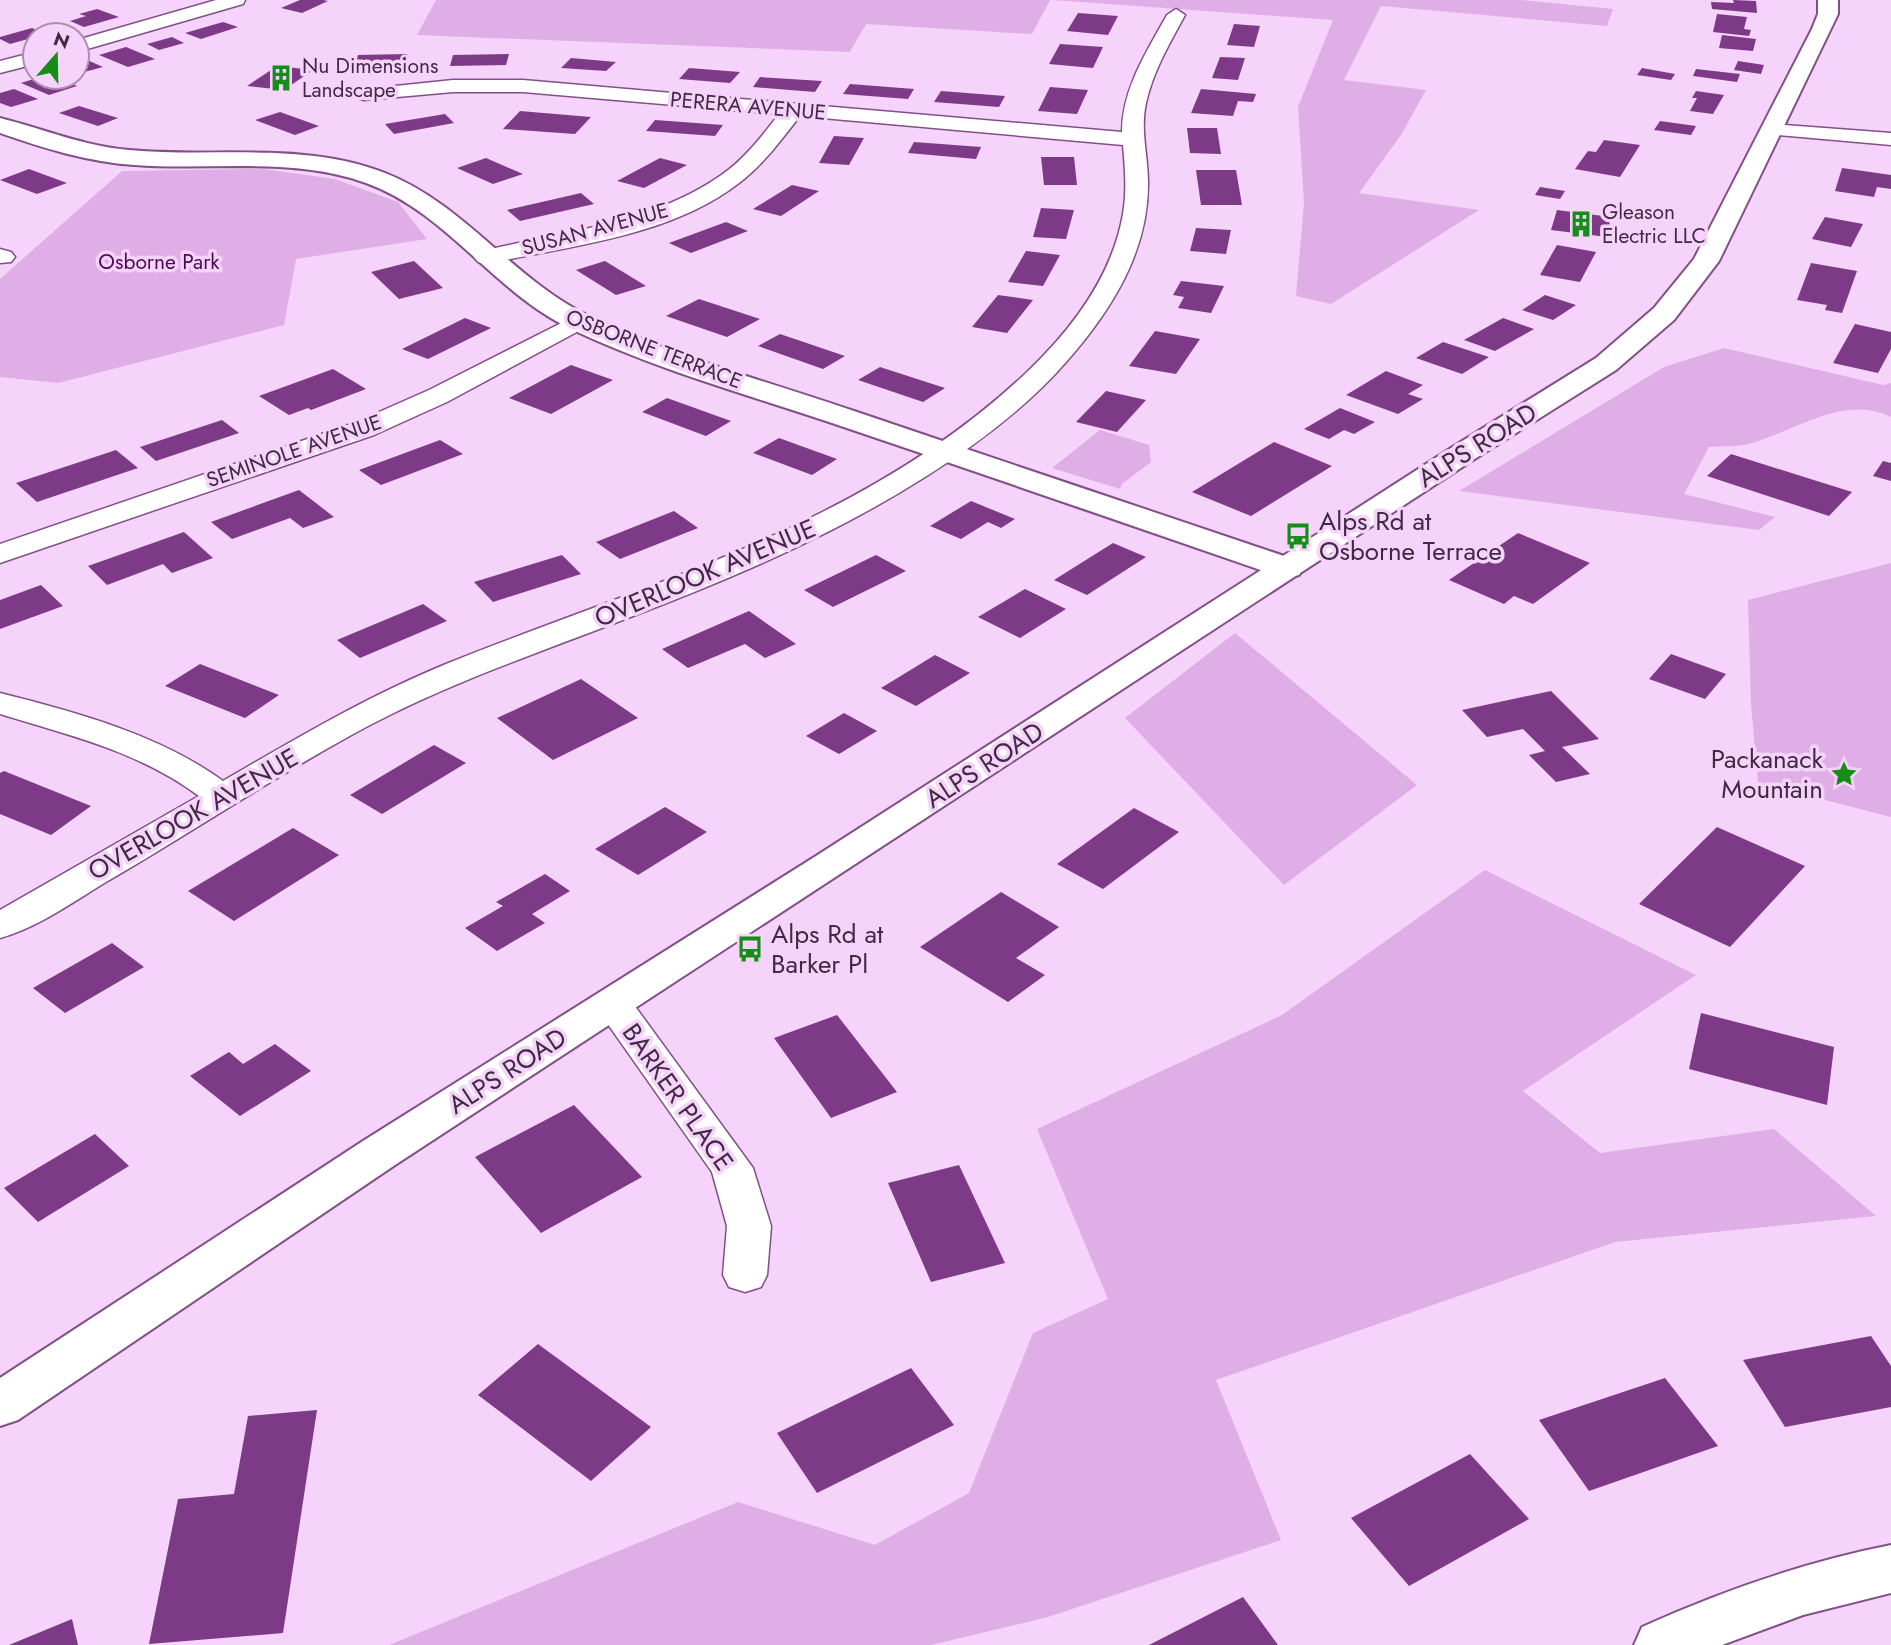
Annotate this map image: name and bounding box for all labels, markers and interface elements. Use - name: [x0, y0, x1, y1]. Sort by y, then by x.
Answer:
- north arrow: [21, 21, 91, 91]
- text: N: [50, 25, 73, 56]
- place label: Nu Dimensions Landscape: [302, 51, 438, 105]
- building icon: Nu Dimensions Landscape: [266, 63, 296, 93]
- street label: PERERA AVENUE: [669, 84, 827, 128]
- street label: SUSAN AVENUE: [518, 195, 672, 263]
- place label: Gleason Electric LLC: [1602, 197, 1706, 251]
- building icon: Gleason Electric LLC: [1566, 209, 1596, 239]
- park label: Osborne Park: [98, 247, 220, 277]
- street label: OSBORNE TERRACE: [562, 302, 746, 396]
- street label: ALPS ROAD: [1410, 393, 1544, 497]
- street label: SEMINOLE AVENUE: [202, 407, 386, 495]
- place label: Alps Rd at Osborne Terrace: [1319, 502, 1502, 570]
- street label: OVERLOOK AVENUE: [588, 509, 822, 637]
- bus stop icon: Alps Rd at Osborne Terrace: [1283, 521, 1313, 551]
- street label: ALPS ROAD: [917, 712, 1051, 818]
- street label: OVERLOOK AVENUE: [81, 738, 305, 890]
- place label: Packanack Mountain: [1711, 740, 1824, 808]
- place icon: Packanack Mountain: [1829, 759, 1859, 789]
- place label: Alps Rd at Barker Pl: [771, 915, 884, 983]
- bus stop icon: Alps Rd at Barker Pl: [735, 934, 765, 964]
- street label: BARKER PLACE: [613, 1015, 743, 1179]
- street label: ALPS ROAD: [440, 1018, 574, 1124]

